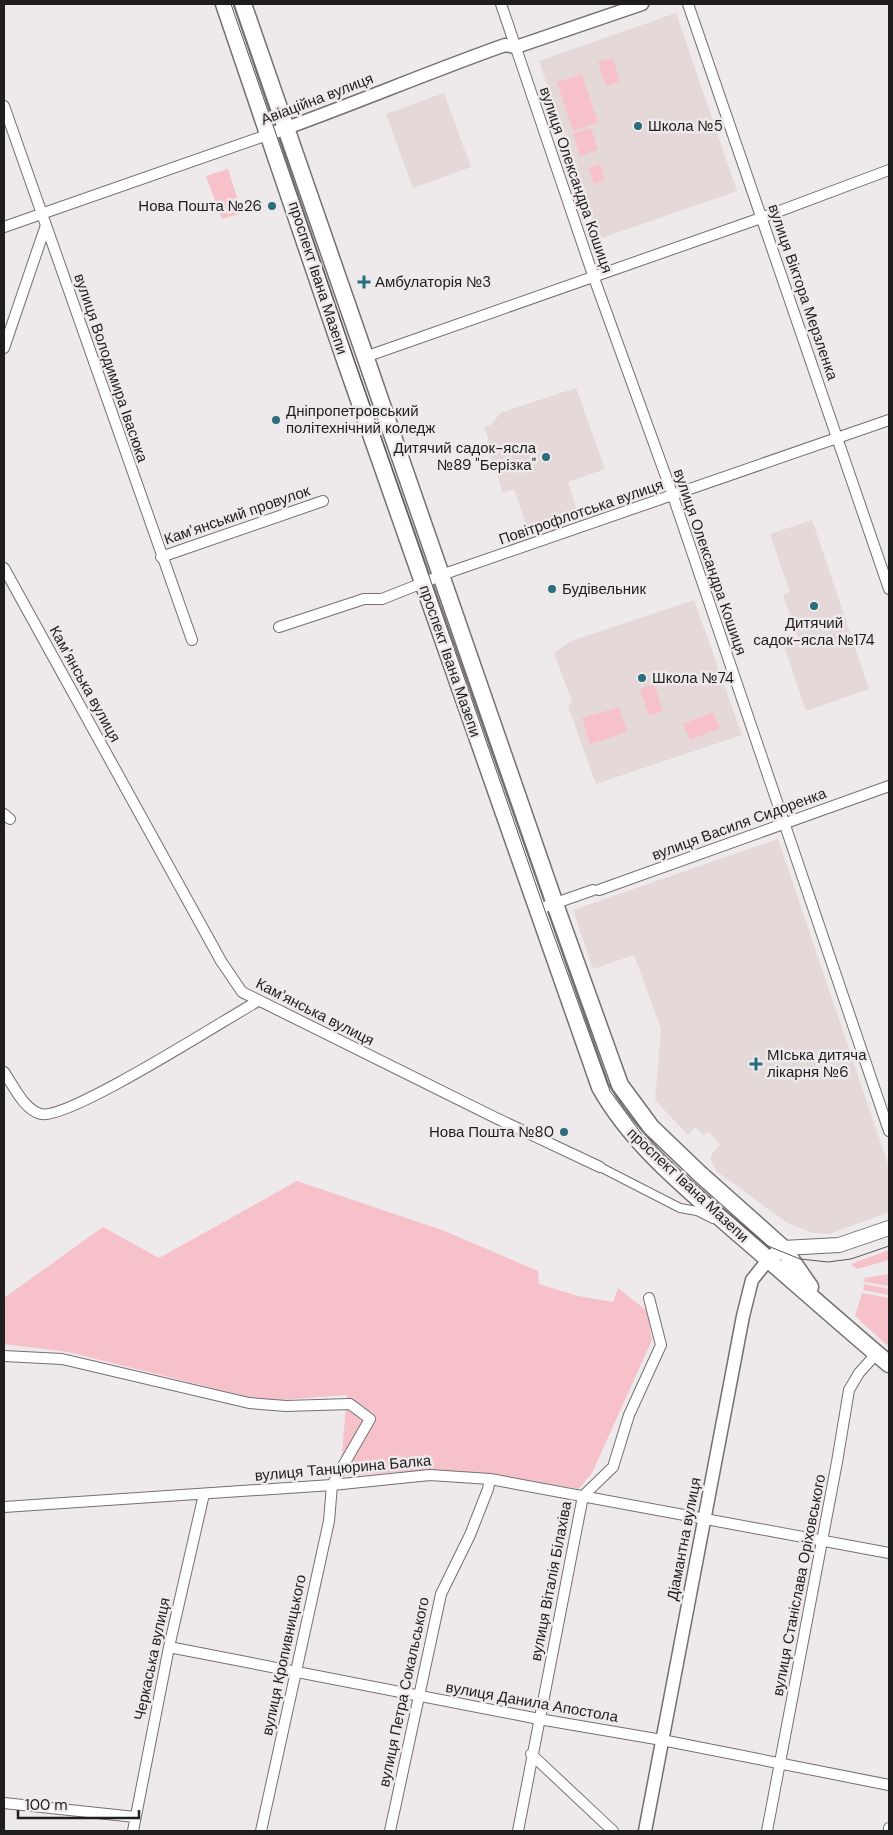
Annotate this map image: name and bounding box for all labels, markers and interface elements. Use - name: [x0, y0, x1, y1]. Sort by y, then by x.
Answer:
- street label: Авіаційна вулиця: [258, 68, 376, 130]
- street label: вулиця Олександра Кошиця: [535, 84, 617, 276]
- place label: Школа №5: [648, 116, 723, 136]
- marker: Школа №5: [632, 120, 644, 132]
- place label: Нова Пошта №26: [138, 196, 262, 216]
- street label: проспект Івана Мазепи: [284, 199, 352, 357]
- marker: Нова Пошта №26: [266, 200, 278, 212]
- street label: вулиця Віктора Мерзленка: [763, 201, 843, 383]
- street label: вулиця Володимира Івасюка: [69, 271, 153, 466]
- place label: Амбулаторія №3: [375, 272, 491, 292]
- marker: Амбулаторія №3: [357, 275, 371, 289]
- place label: Дніпропетровський політехнічний коледж: [286, 401, 435, 438]
- marker: Дніпропетровський політехнічний коледж: [270, 414, 282, 426]
- place label: Дитячий садок-ясла №89 "Берізка": [394, 438, 537, 475]
- marker: Дитячий садок-ясла №89 "Берізка": [540, 451, 552, 463]
- street label: вулиця Олександра Кошиця: [669, 466, 751, 658]
- street label: Повітрофлотська вулиця: [496, 474, 666, 550]
- street label: Камʼянський провулок: [161, 480, 313, 549]
- place label: Будівельник: [562, 579, 646, 599]
- street label: проспект Івана Мазепи: [415, 582, 485, 740]
- marker: Будівельник: [546, 583, 558, 595]
- marker: Дитячий садок-ясла №174: [808, 600, 820, 612]
- place label: Дитячий садок-ясла №174: [753, 613, 875, 650]
- street label: Камʼянська вулиця: [45, 622, 125, 746]
- place label: Школа №74: [652, 668, 734, 688]
- marker: Школа №74: [636, 672, 648, 684]
- street label: вулиця Василя Сидоренка: [649, 783, 830, 865]
- street label: Камʼянська вулиця: [252, 974, 378, 1050]
- place label: МІська дитяча лікарня №6: [767, 1045, 867, 1082]
- marker: МІська дитяча лікарня №6: [749, 1057, 763, 1071]
- place label: Нова Пошта №80: [429, 1122, 554, 1142]
- street label: проспект Івана Мазепи: [623, 1123, 753, 1247]
- marker: Нова Пошта №80: [558, 1126, 570, 1138]
- street label: вулиця Танцюрина Балка: [254, 1450, 433, 1486]
- street label: вулиця Станіслава Оріховського: [768, 1472, 830, 1698]
- street label: Діамантна вулиця: [662, 1476, 706, 1602]
- street label: вулиця Віталія Білахіва: [526, 1499, 576, 1663]
- street label: вулиця Кропивницького: [257, 1573, 311, 1737]
- street label: вулиця Петра Сокальського: [374, 1595, 434, 1789]
- street label: Черкаська вулиця: [129, 1596, 175, 1722]
- street label: вулиця Данила Апостола: [444, 1677, 620, 1727]
- scale bar: [18, 1788, 139, 1820]
- text: 100 m: [25, 1795, 68, 1815]

